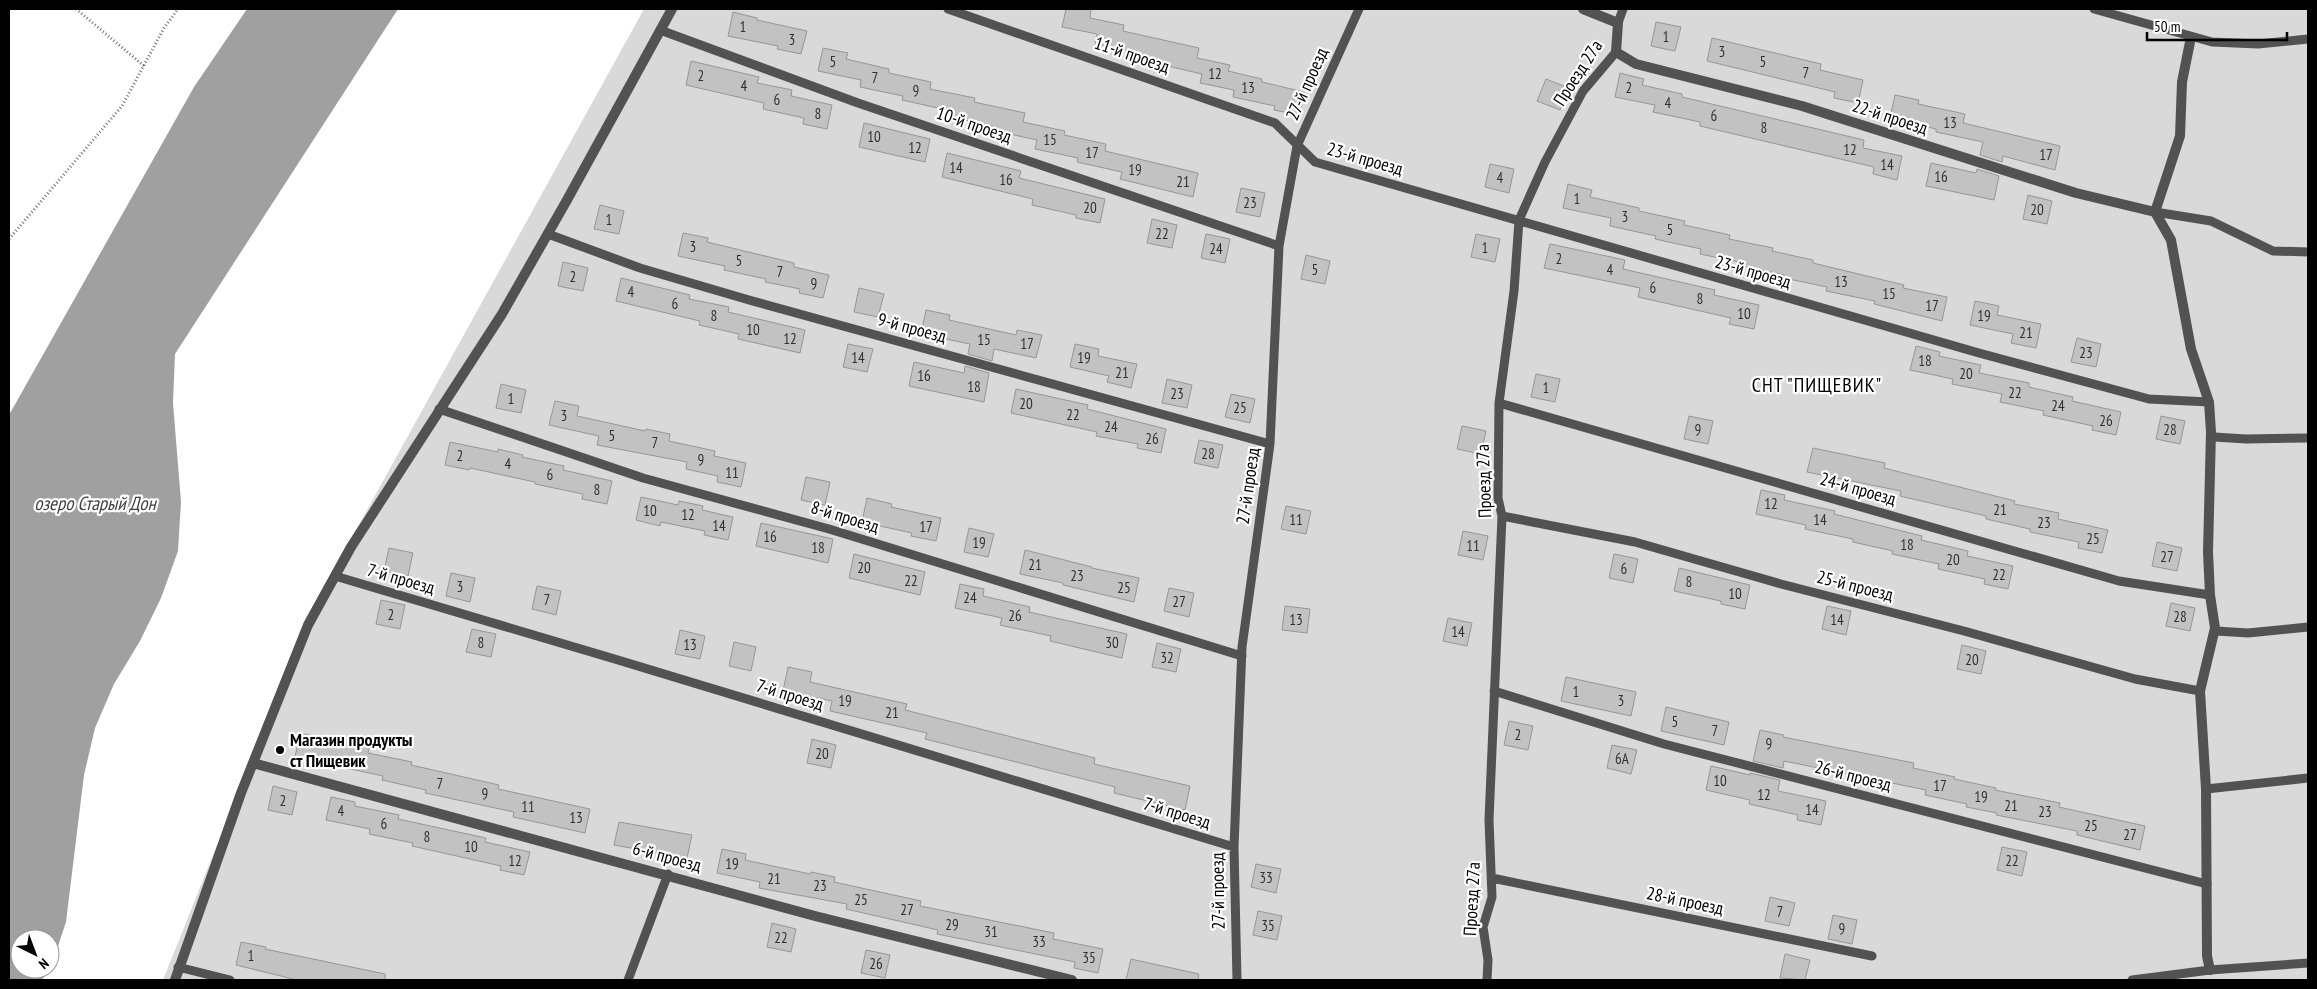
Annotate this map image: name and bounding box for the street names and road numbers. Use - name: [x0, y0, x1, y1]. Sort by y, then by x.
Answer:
- street label: 11-й проезд: [1091, 31, 1173, 78]
- street label: Проезд 27а: [1548, 35, 1607, 110]
- street label: 27-й проезд: [1280, 44, 1333, 124]
- street label: 22-й проезд: [1849, 94, 1931, 140]
- street label: 10-й проезд: [933, 101, 1015, 148]
- street label: 23-й проезд: [1324, 137, 1406, 180]
- street label: 23-й проезд: [1712, 250, 1794, 293]
- street label: 9-й проезд: [875, 307, 949, 348]
- street label: Проезд 27а: [1471, 444, 1496, 518]
- street label: 27-й проезд: [1231, 446, 1264, 526]
- street label: 24-й проезд: [1817, 467, 1899, 510]
- street label: 8-й проезд: [808, 495, 882, 538]
- street label: 7-й проезд: [365, 558, 438, 599]
- street label: 25-й проезд: [1814, 565, 1896, 606]
- street label: 7-й проезд: [754, 673, 827, 716]
- street label: 26-й проезд: [1812, 755, 1894, 796]
- street label: 7-й проезд: [1141, 791, 1214, 834]
- street label: 6-й проезд: [630, 836, 704, 877]
- street label: 27-й проезд: [1205, 852, 1230, 930]
- street label: Проезд 27а: [1458, 861, 1485, 937]
- street label: 28-й проезд: [1644, 881, 1726, 920]

